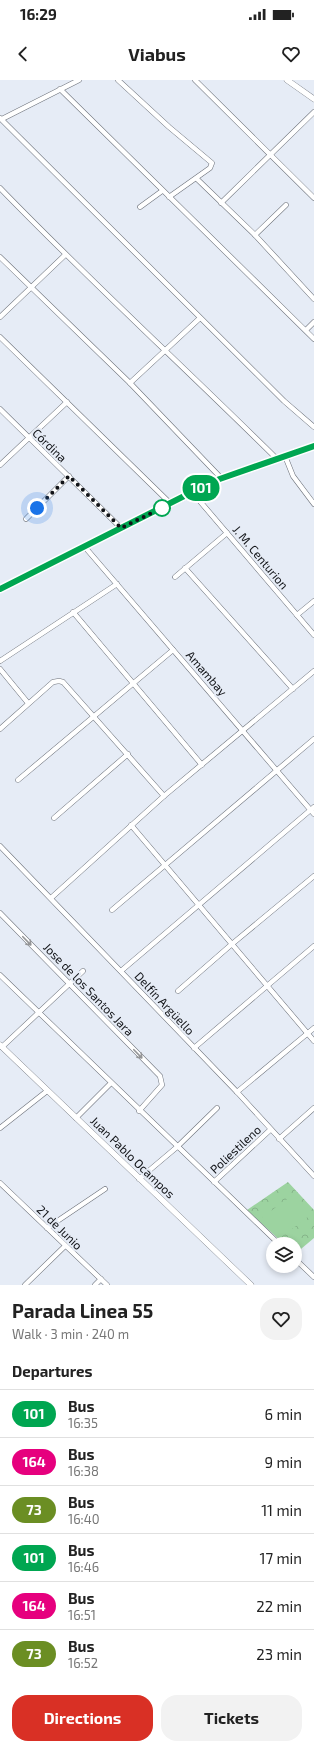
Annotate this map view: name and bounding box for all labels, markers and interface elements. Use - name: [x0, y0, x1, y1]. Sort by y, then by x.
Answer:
- text: 16:29: [20, 5, 57, 23]
- icon: back: [12, 43, 34, 65]
- text: Viabus: [128, 43, 186, 65]
- icon: heart: [280, 43, 302, 65]
- street label: Córdina: [30, 425, 70, 465]
- line badge: 101: [178, 475, 224, 501]
- text: 101: [191, 479, 211, 496]
- your location: [27, 498, 47, 518]
- unlabelled marker: [153, 499, 171, 517]
- street label: J. M. Centurion: [230, 522, 292, 592]
- street label: Amambay: [184, 648, 231, 699]
- one-way arrow: [22, 936, 32, 946]
- street label: Jose de los Santos Jara: [41, 940, 137, 1038]
- street label: Delfín Argüello: [132, 969, 198, 1038]
- one-way arrow: [133, 1049, 143, 1059]
- street label: Juan Pablo Ocampos: [88, 1113, 178, 1201]
- street label: Poliestileno: [207, 1122, 263, 1176]
- street label: 21 de Junio: [34, 1202, 86, 1252]
- map controls: [266, 1237, 302, 1273]
- button: layers: [266, 1237, 302, 1273]
- button: heart: [260, 1298, 302, 1340]
- text: Parada Linea 55: [12, 1299, 153, 1322]
- text: Walk · 3 min · 240 m: [12, 1326, 129, 1342]
- text: Departures: [12, 1362, 92, 1380]
- text: Bus: [68, 1397, 94, 1415]
- text: 101: [24, 1405, 44, 1422]
- text: 6 min: [264, 1405, 302, 1423]
- text: 16:35: [68, 1415, 98, 1431]
- text: Bus: [68, 1445, 94, 1463]
- text: 164: [22, 1453, 46, 1470]
- text: 9 min: [264, 1453, 302, 1471]
- text: 16:38: [68, 1463, 99, 1479]
- text: Bus: [68, 1493, 94, 1511]
- text: 73: [26, 1501, 42, 1518]
- text: 11 min: [261, 1501, 302, 1519]
- text: 16:40: [68, 1511, 100, 1527]
- text: Bus: [68, 1541, 94, 1559]
- text: 101: [24, 1549, 44, 1566]
- text: 17 min: [259, 1549, 302, 1567]
- text: 16:46: [68, 1559, 99, 1575]
- text: Bus: [68, 1589, 94, 1607]
- text: 164: [22, 1597, 46, 1614]
- text: 22 min: [256, 1597, 302, 1615]
- text: 16:51: [68, 1607, 96, 1623]
- text: Bus: [68, 1637, 94, 1655]
- text: 73: [26, 1645, 42, 1662]
- text: 23 min: [256, 1645, 302, 1663]
- text: 16:52: [68, 1655, 98, 1671]
- button: Directions: [12, 1695, 153, 1741]
- button: Tickets: [161, 1695, 302, 1741]

